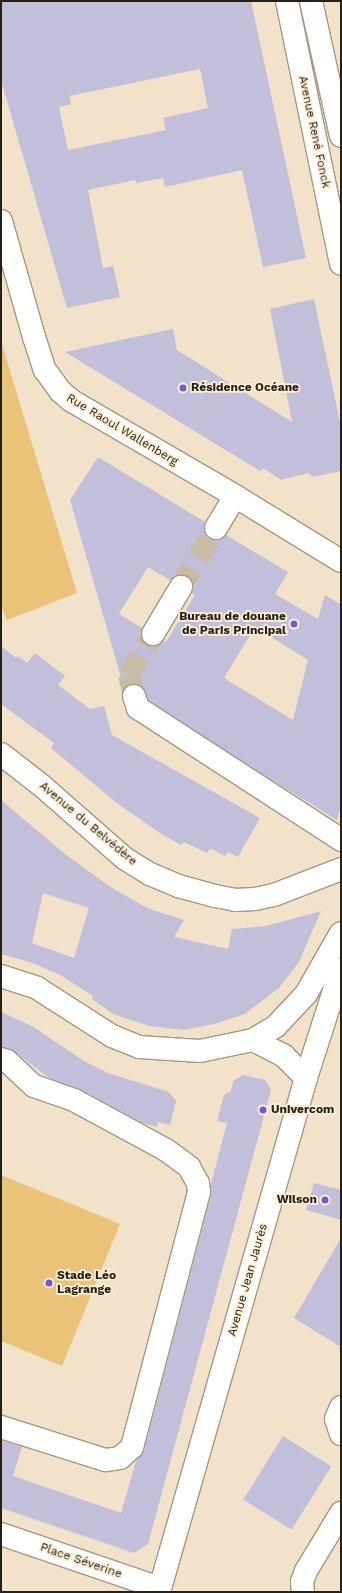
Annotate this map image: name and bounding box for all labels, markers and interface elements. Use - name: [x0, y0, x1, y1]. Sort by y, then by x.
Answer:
- street label: Avenue René Fonck: [295, 75, 333, 189]
- place label: Résidence Océane: [191, 381, 299, 395]
- marker: Résidence Océane: [178, 383, 188, 393]
- street label: Rue Raoul Wallenberg: [63, 391, 181, 469]
- place label: Bureau de douane de Paris Principal: [179, 610, 286, 638]
- marker: Bureau de douane de Paris Principal: [289, 619, 299, 629]
- street label: Avenue du Belvédère: [36, 779, 140, 869]
- place label: Univercom: [271, 1103, 334, 1117]
- marker: Univercom: [258, 1105, 268, 1115]
- place label: Wilson: [277, 1193, 317, 1207]
- marker: Wilson: [320, 1195, 330, 1205]
- street label: Avenue Jean Jaurès: [225, 1222, 271, 1338]
- place label: Stade Léo Lagrange: [57, 1269, 116, 1297]
- marker: Stade Léo Lagrange: [44, 1278, 54, 1288]
- street label: Place Séverine: [38, 1540, 124, 1582]

